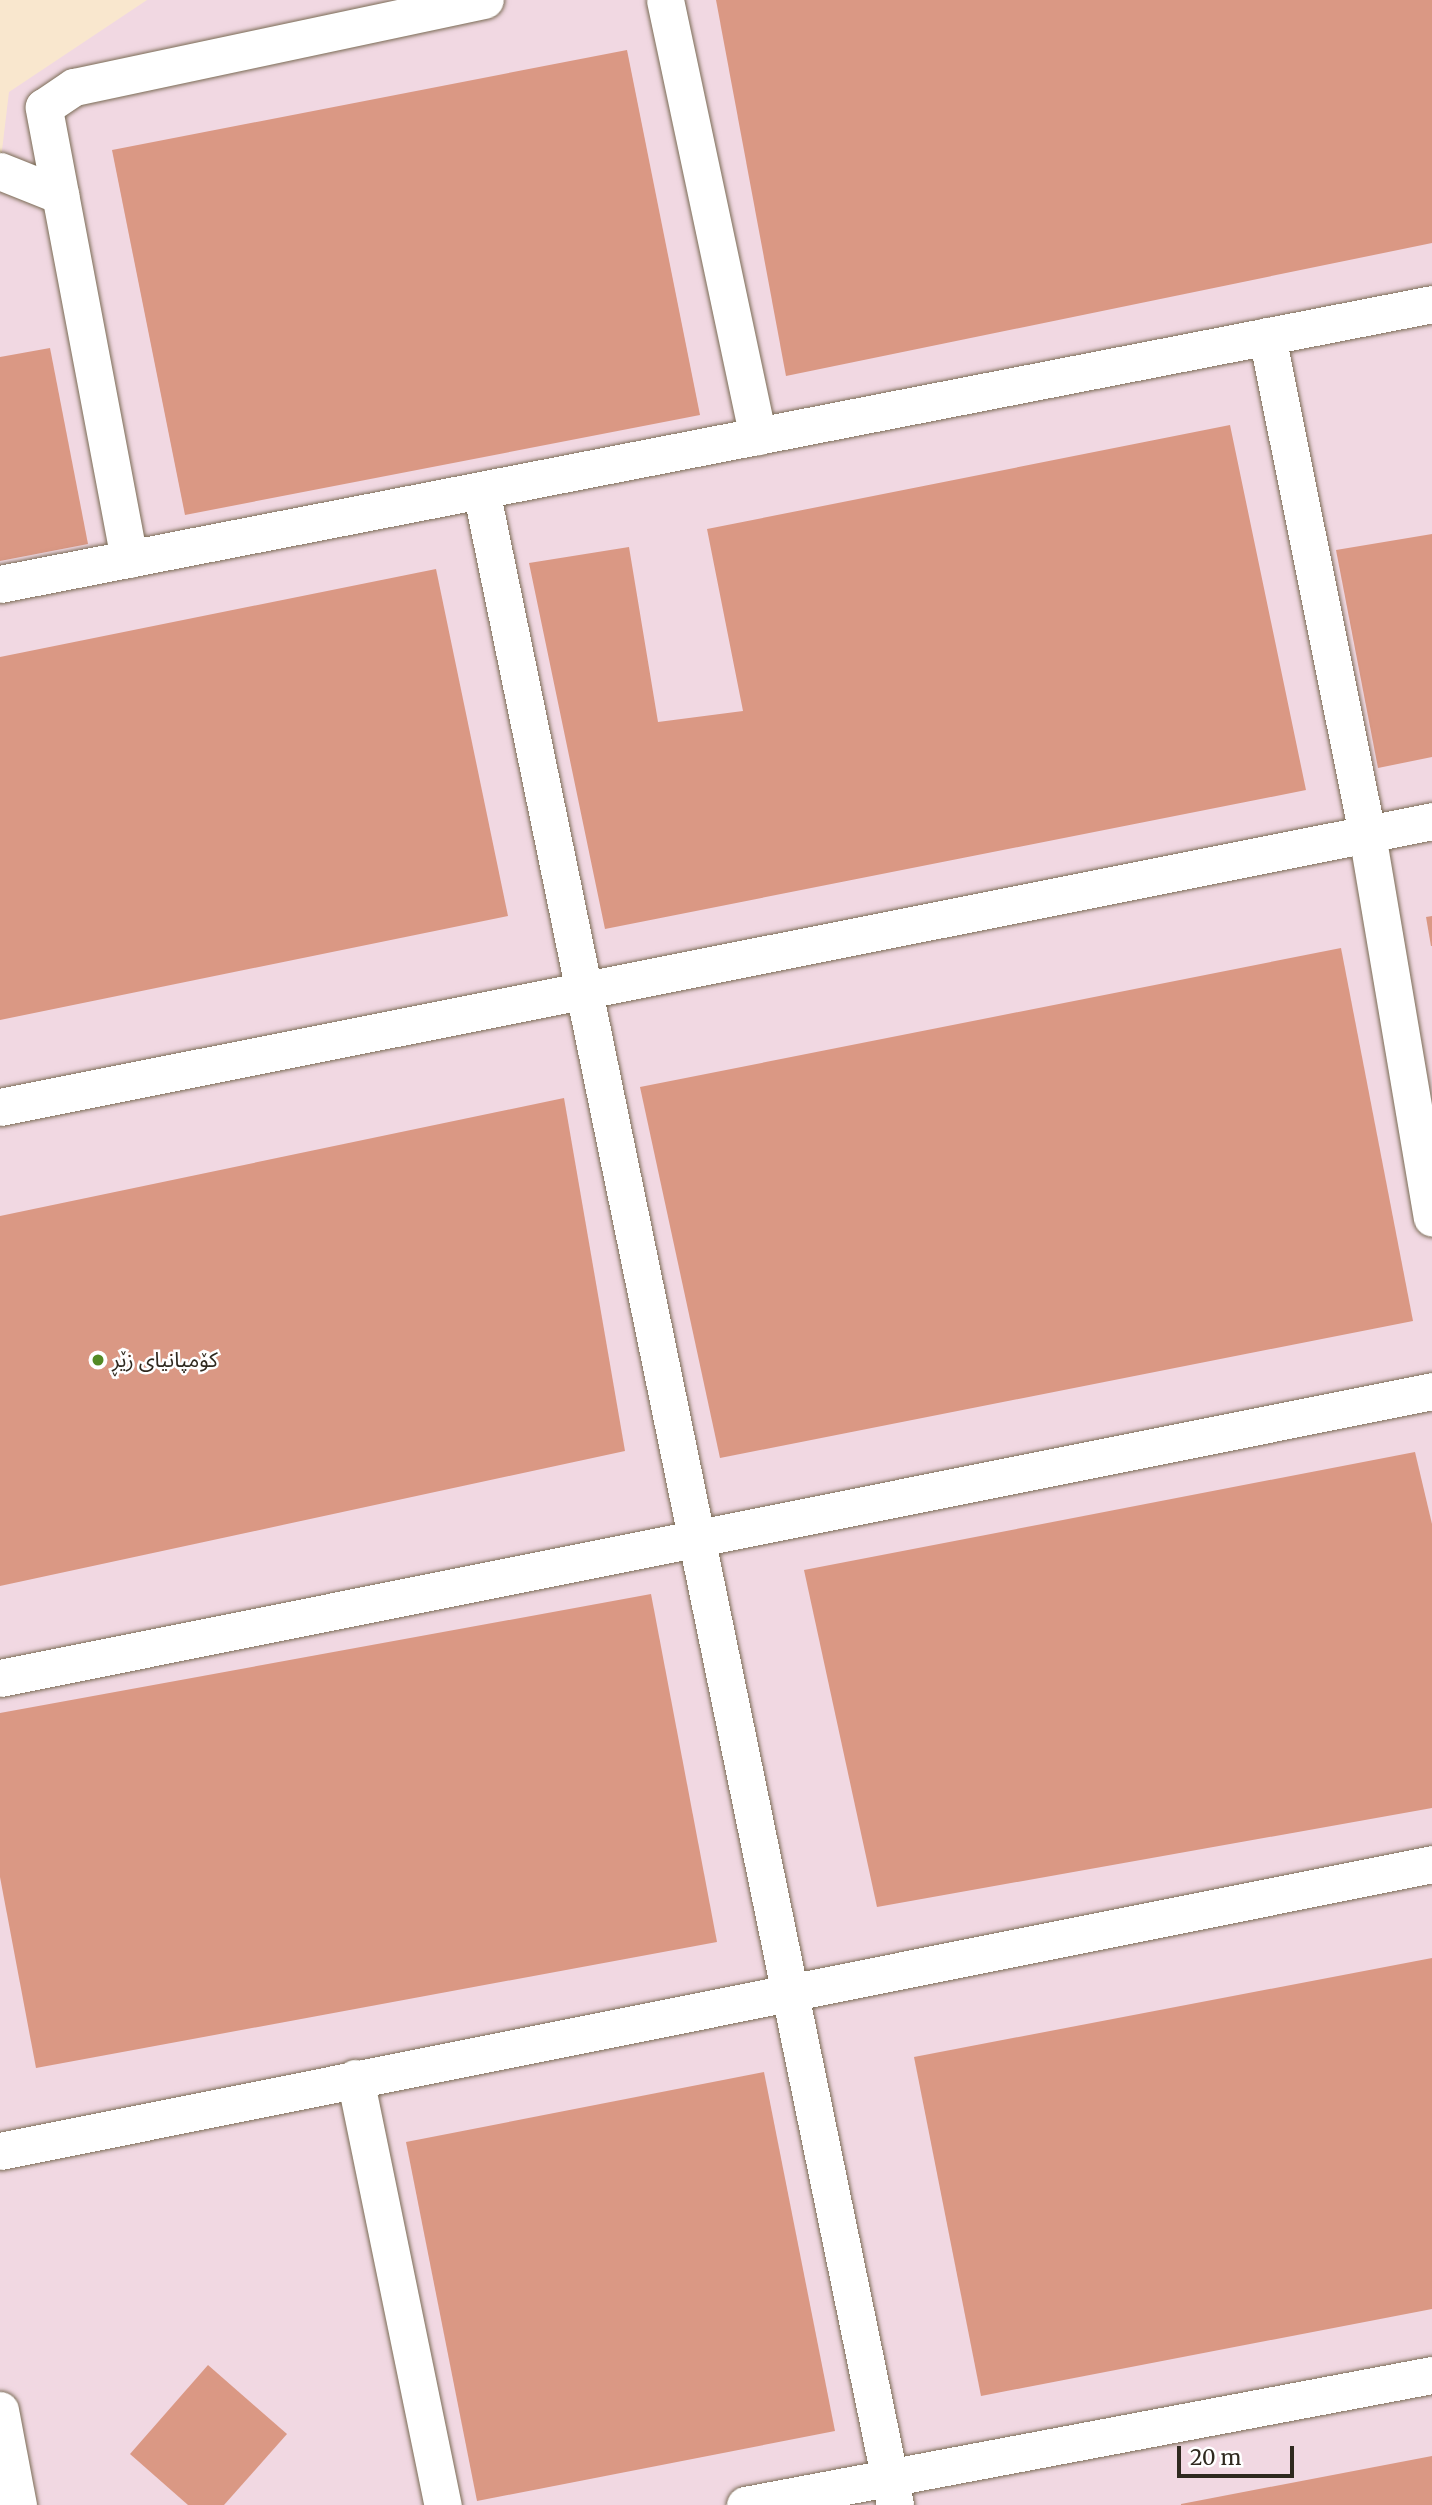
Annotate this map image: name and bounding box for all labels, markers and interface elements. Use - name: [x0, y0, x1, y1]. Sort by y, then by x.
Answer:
- place label: کۆمپانیای زێڕ: [112, 1347, 218, 1373]
- marker: کۆمپانیای زێڕ: [90, 1352, 106, 1368]
- scale bar: [1180, 2432, 1297, 2476]
- text: 20 m: [1190, 2444, 1241, 2471]

